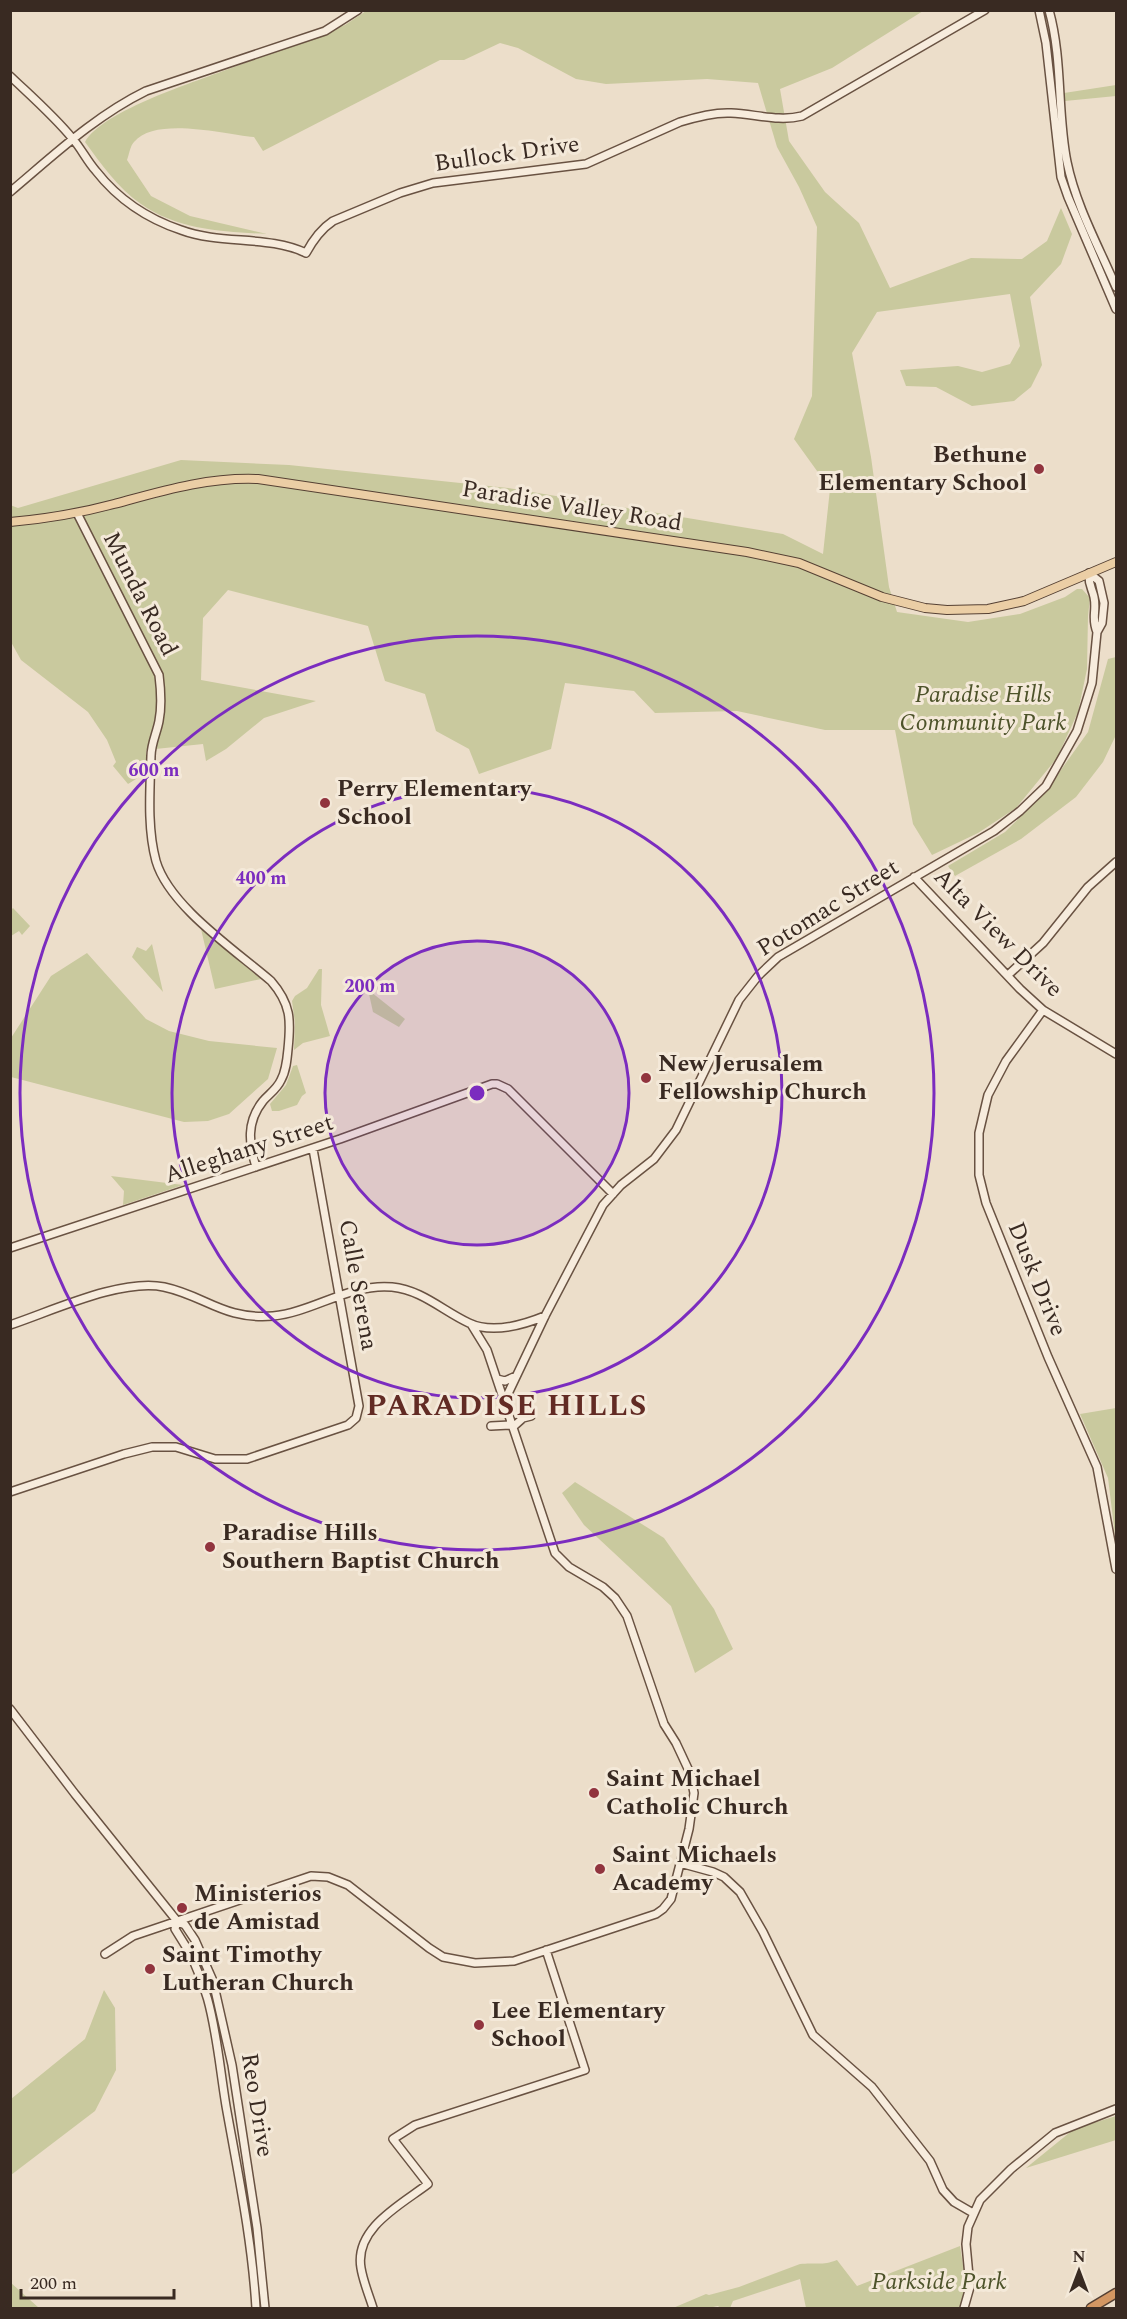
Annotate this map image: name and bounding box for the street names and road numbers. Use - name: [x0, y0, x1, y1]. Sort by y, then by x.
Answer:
- street label: Bullock Drive: [432, 126, 582, 182]
- street label: Paradise Valley Road: [459, 471, 685, 541]
- street label: Munda Road: [93, 525, 187, 663]
- street label: Potomac Street: [750, 850, 906, 966]
- street label: Alta View Drive: [925, 860, 1071, 1006]
- street label: Alleghany Street: [160, 1105, 338, 1193]
- street label: Dusk Drive: [998, 1216, 1076, 1342]
- street label: Calle Serena: [329, 1217, 387, 1354]
- street label: Reo Drive: [231, 2050, 283, 2160]

